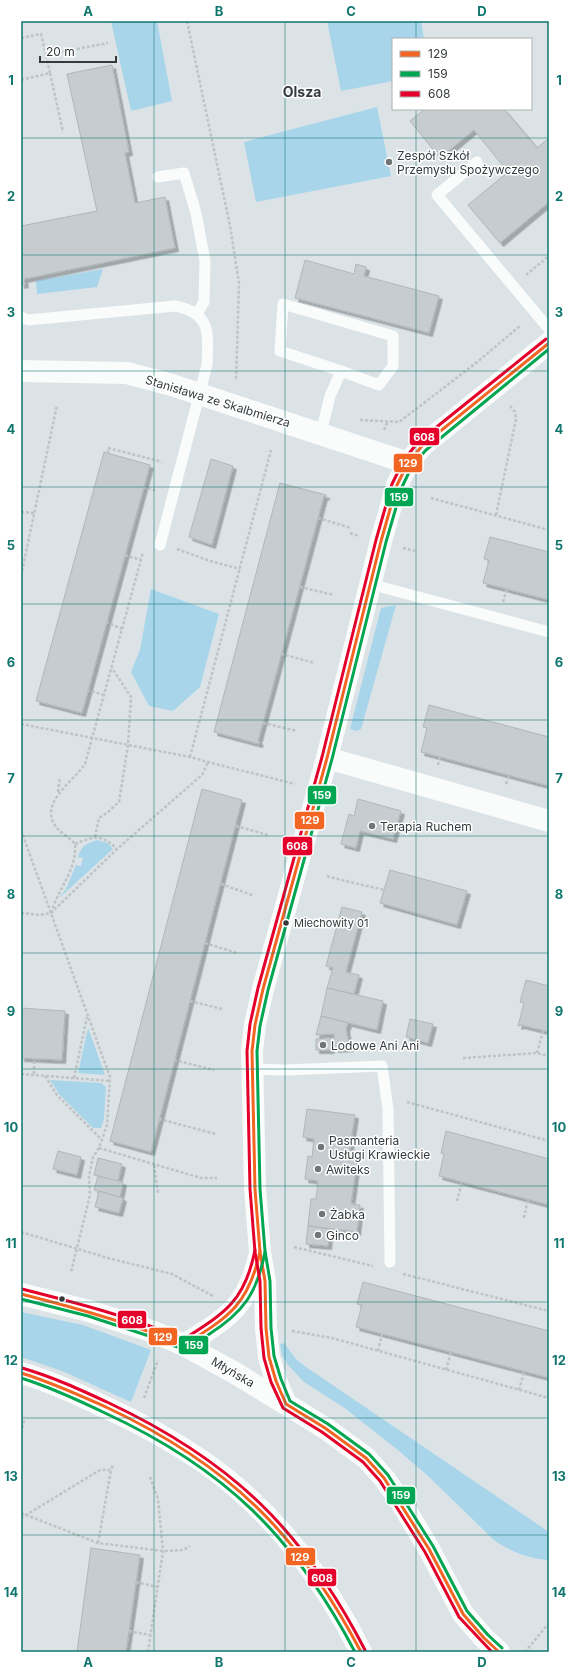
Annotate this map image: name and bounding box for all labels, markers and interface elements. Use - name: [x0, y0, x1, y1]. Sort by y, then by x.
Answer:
- text: A: [83, 3, 93, 19]
- text: B: [215, 3, 224, 19]
- text: C: [346, 3, 356, 19]
- text: D: [477, 3, 487, 19]
- scale bar: [40, 38, 116, 64]
- legend: [392, 38, 532, 110]
- text: 20 m: [46, 44, 75, 59]
- text: 129: [428, 46, 448, 61]
- text: 159: [428, 66, 448, 81]
- text: 1: [8, 72, 14, 88]
- text: 1: [556, 72, 562, 88]
- district label: Olsza: [283, 83, 321, 100]
- text: 608: [428, 86, 450, 101]
- place label: Zespół Szkół Przemysłu Spożywczego: [397, 148, 539, 177]
- marker: Zespół Szkół Przemysłu Spożywczego: [384, 157, 394, 167]
- text: 2: [7, 188, 15, 204]
- text: 2: [555, 188, 563, 204]
- text: 3: [7, 304, 15, 320]
- text: 3: [555, 304, 563, 320]
- street label: Stanisława ze Skalbmierza: [144, 372, 292, 430]
- text: 4: [7, 421, 16, 437]
- text: 4: [555, 421, 564, 437]
- line badge: 608: [409, 427, 440, 446]
- text: 608: [413, 430, 435, 444]
- line badge: 129: [393, 453, 423, 473]
- text: 129: [399, 456, 417, 470]
- line badge: 159: [384, 487, 414, 507]
- text: 159: [390, 490, 408, 504]
- text: 5: [7, 537, 15, 553]
- text: 5: [555, 537, 563, 553]
- text: 6: [7, 654, 15, 670]
- text: 6: [555, 654, 563, 670]
- text: 7: [7, 770, 15, 786]
- text: 7: [555, 770, 563, 786]
- line badge: 159: [307, 785, 337, 805]
- text: 159: [313, 788, 331, 802]
- line badge: 129: [294, 811, 325, 830]
- text: 129: [301, 813, 319, 827]
- place label: Terapia Ruchem: [380, 819, 472, 834]
- marker: Terapia Ruchem: [367, 821, 377, 831]
- line badge: 608: [282, 836, 313, 856]
- text: 608: [286, 839, 308, 853]
- text: 8: [7, 886, 15, 902]
- text: 8: [555, 886, 563, 902]
- place label: Miechowity 01: [294, 916, 368, 930]
- marker: Miechowity 01: [281, 918, 291, 928]
- text: 9: [7, 1003, 15, 1019]
- text: 9: [555, 1003, 563, 1019]
- place label: Lodowe Ani Ani: [331, 1038, 419, 1053]
- marker: Lodowe Ani Ani: [318, 1040, 328, 1050]
- text: 10: [4, 1119, 18, 1135]
- text: 10: [552, 1119, 566, 1135]
- place label: Pasmanteria Usługi Krawieckie: [329, 1133, 430, 1162]
- marker: Pasmanteria Usługi Krawieckie: [316, 1142, 326, 1152]
- place label: Awiteks: [326, 1162, 370, 1177]
- marker: Awiteks: [313, 1164, 323, 1174]
- place label: Żabka: [330, 1207, 365, 1222]
- marker: Żabka: [317, 1209, 327, 1219]
- place label: Ginco: [326, 1228, 359, 1243]
- marker: Ginco: [313, 1230, 323, 1240]
- text: 11: [5, 1235, 17, 1251]
- text: 11: [553, 1235, 565, 1251]
- unlabelled marker: [57, 1294, 67, 1304]
- line badge: 608: [117, 1310, 147, 1329]
- text: 608: [121, 1313, 143, 1327]
- line badge: 129: [148, 1327, 178, 1346]
- text: 129: [154, 1330, 172, 1344]
- line badge: 159: [178, 1335, 209, 1355]
- text: 159: [185, 1338, 203, 1352]
- text: 12: [4, 1352, 18, 1368]
- text: 12: [552, 1352, 566, 1368]
- street label: Młyńska: [209, 1354, 257, 1390]
- text: 13: [4, 1468, 18, 1484]
- text: 13: [552, 1468, 566, 1484]
- line badge: 159: [386, 1486, 416, 1505]
- text: 159: [392, 1488, 410, 1502]
- line badge: 129: [285, 1547, 316, 1566]
- text: 129: [291, 1550, 309, 1564]
- line badge: 608: [307, 1568, 337, 1587]
- text: 608: [311, 1571, 333, 1585]
- text: 14: [4, 1584, 18, 1600]
- text: 14: [552, 1584, 566, 1600]
- text: A: [83, 1654, 93, 1670]
- text: B: [215, 1654, 224, 1670]
- text: C: [346, 1654, 356, 1670]
- text: D: [477, 1654, 487, 1670]

